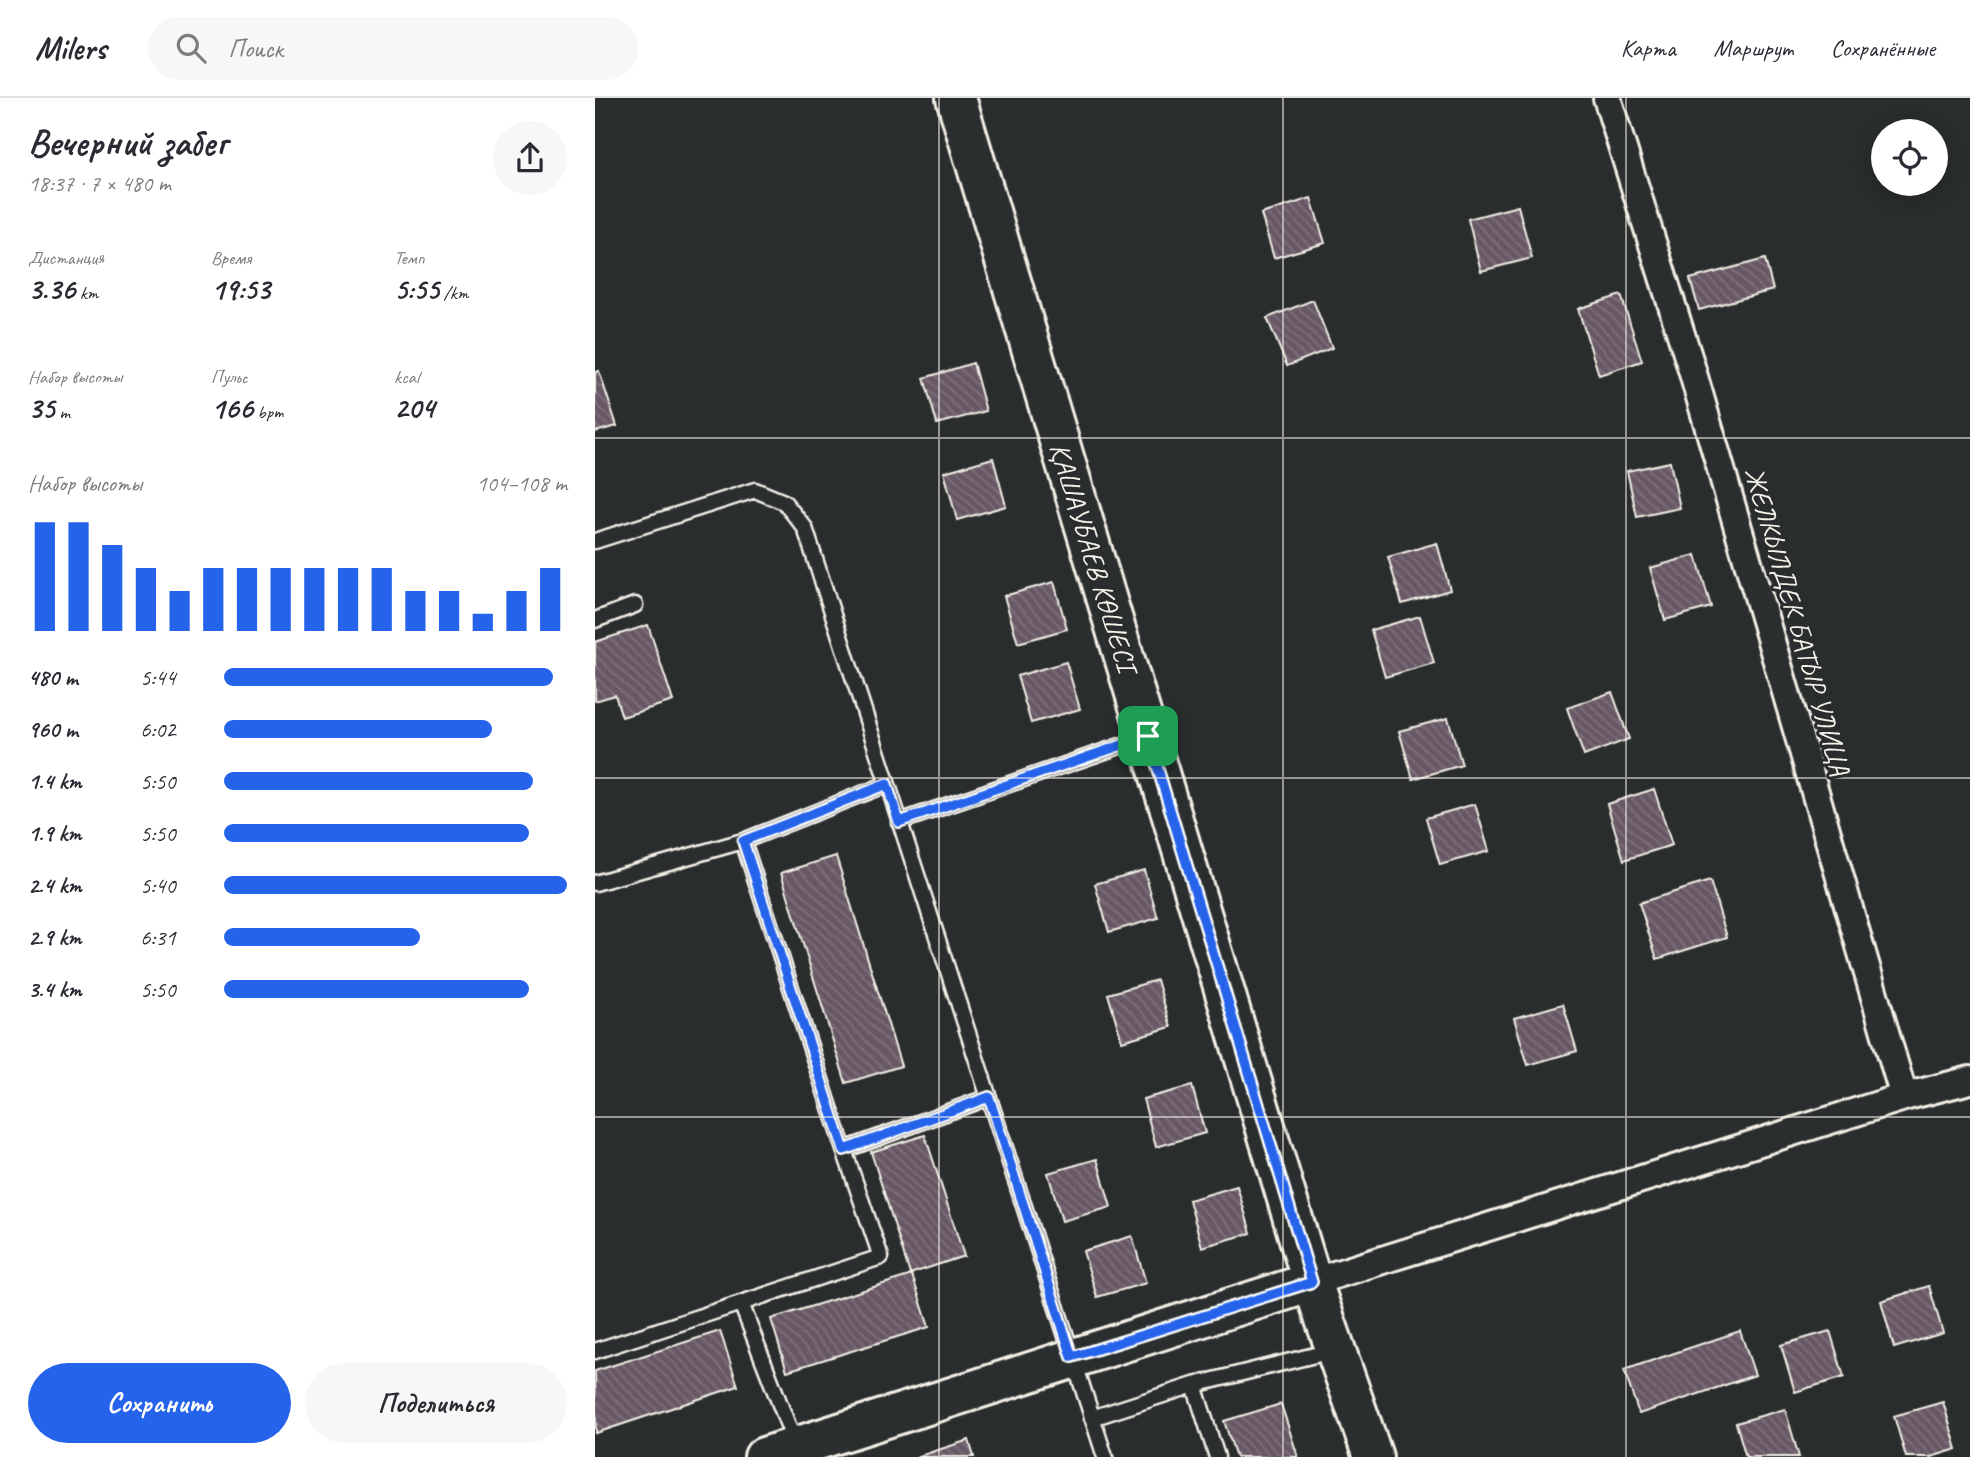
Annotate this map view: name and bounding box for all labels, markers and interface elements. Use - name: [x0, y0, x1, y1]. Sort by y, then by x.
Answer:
- search box: [148, 17, 638, 80]
- text: Milers: [35, 27, 106, 69]
- icon: search: [172, 29, 210, 67]
- text: Поиск: [228, 32, 283, 65]
- text: Карта: [1621, 33, 1676, 63]
- text: Маршрут: [1714, 33, 1793, 63]
- text: Сохранённые: [1831, 33, 1935, 63]
- text: Вечерний забег: [28, 119, 227, 166]
- map controls: [1871, 119, 1948, 196]
- button: locate: [1871, 119, 1948, 196]
- button: share: [493, 121, 567, 195]
- text: 18:37 · 7 × 480 m: [28, 169, 171, 198]
- text: Дистанция: [28, 246, 104, 270]
- text: Время: [211, 246, 251, 270]
- text: Темп: [394, 246, 425, 270]
- text: 3.36: [28, 270, 75, 308]
- text: 19:53: [211, 270, 270, 308]
- text: 5:55: [394, 270, 439, 308]
- text: km: [75, 281, 98, 305]
- text: /km: [439, 281, 468, 305]
- text: Набор высоты: [28, 365, 122, 389]
- text: Пульс: [211, 365, 248, 389]
- text: kcal: [394, 365, 419, 389]
- text: 35: [28, 389, 55, 427]
- text: 166: [211, 389, 253, 427]
- text: 204: [394, 389, 435, 427]
- text: m: [55, 400, 70, 424]
- text: bpm: [253, 400, 283, 424]
- street label: ҚАШАУБАЕВ КӨШЕСІ: [1042, 439, 1147, 681]
- street label: ЖЕЛКЫЛДЕК БАТЫР УЛИЦА: [1737, 463, 1859, 780]
- text: Набор высоты: [28, 469, 142, 498]
- text: 104–108 m: [476, 469, 567, 498]
- text: 480 m: [28, 663, 78, 692]
- text: 5:44: [140, 663, 176, 692]
- pin: [1118, 706, 1178, 766]
- text: 960 m: [28, 715, 78, 744]
- text: 6:02: [140, 715, 176, 744]
- icon: arrive: [1129, 717, 1167, 755]
- text: 1.4 km: [28, 767, 82, 796]
- text: 5:50: [140, 767, 176, 796]
- text: 1.9 km: [28, 819, 81, 848]
- text: 5:50: [140, 819, 176, 848]
- text: 2.4 km: [28, 871, 82, 900]
- text: 5:40: [140, 871, 176, 900]
- text: 2.9 km: [28, 923, 81, 952]
- text: 6:31: [140, 923, 176, 952]
- text: 3.4 km: [28, 975, 82, 1004]
- text: 5:50: [140, 975, 176, 1004]
- button: Сохранить: [28, 1363, 291, 1443]
- button: Поделиться: [305, 1363, 567, 1443]

